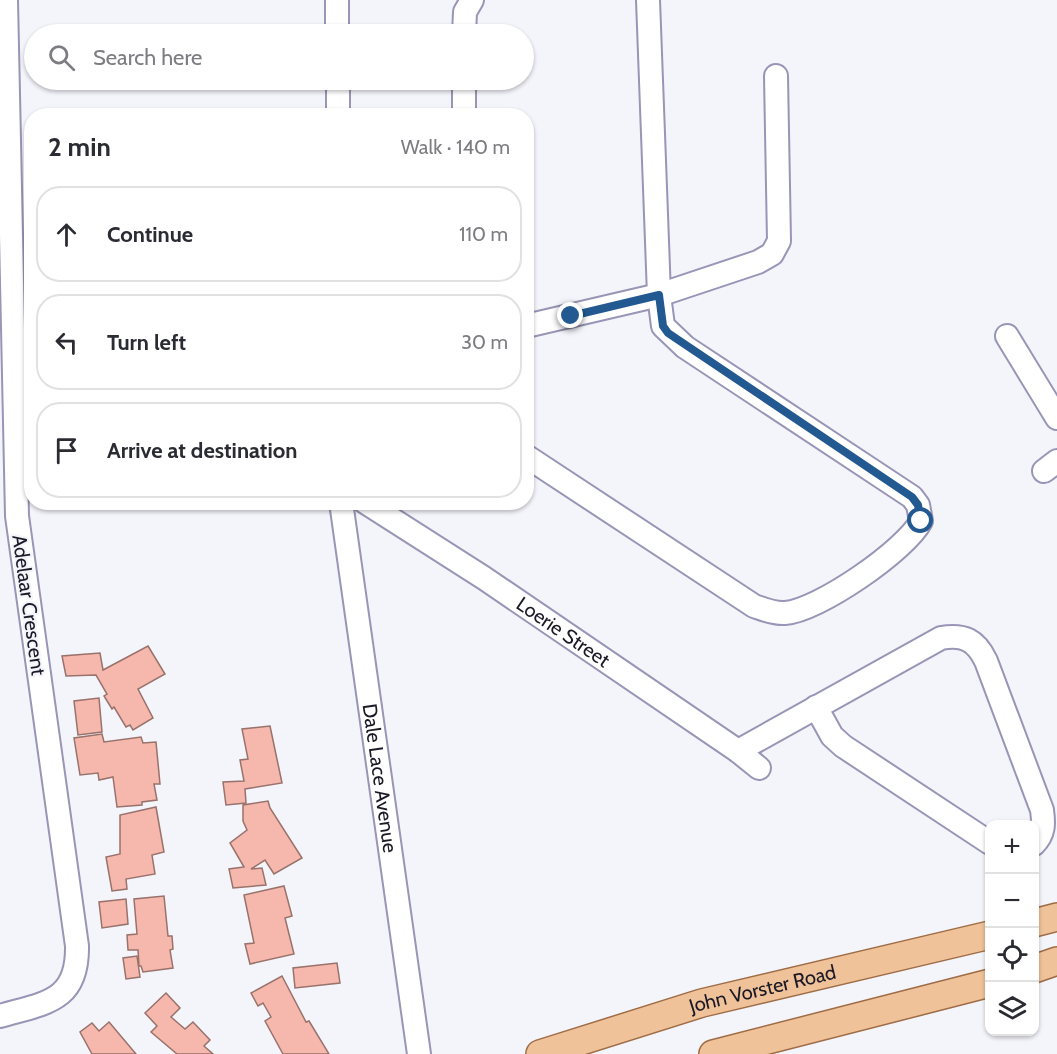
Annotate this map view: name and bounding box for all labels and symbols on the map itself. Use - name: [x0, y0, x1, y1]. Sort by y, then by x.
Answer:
- route end: [557, 302, 583, 328]
- route start: [907, 507, 933, 533]
- street label: Adelaar Crescent: [7, 533, 51, 677]
- street label: Loerie Street: [512, 592, 615, 672]
- street label: Dale Lace Avenue: [358, 702, 402, 854]
- street label: John Vorster Road: [685, 960, 838, 1019]

